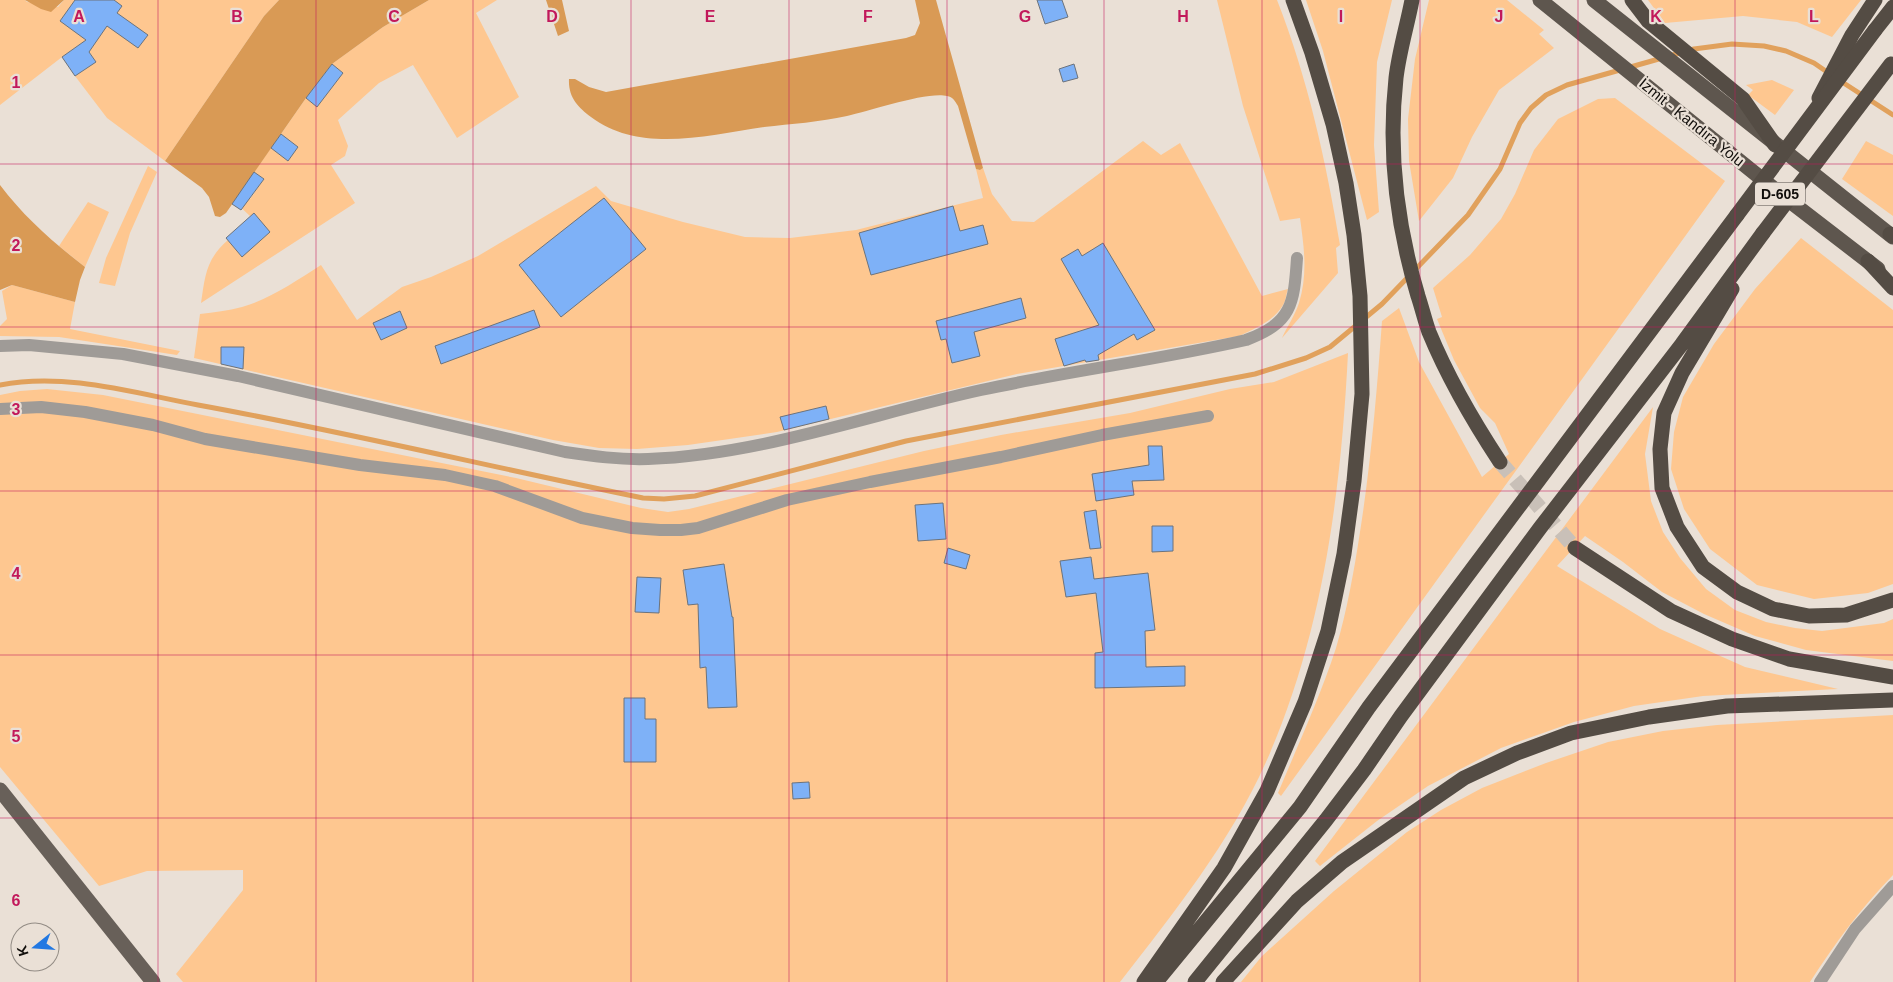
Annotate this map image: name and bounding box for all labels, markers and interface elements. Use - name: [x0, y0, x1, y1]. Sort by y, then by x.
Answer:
- text: A: [73, 8, 85, 25]
- text: B: [231, 8, 243, 25]
- text: C: [388, 8, 400, 25]
- text: D: [546, 8, 558, 25]
- text: E: [705, 8, 716, 25]
- text: F: [863, 8, 873, 25]
- text: G: [1019, 8, 1031, 25]
- text: H: [1177, 8, 1189, 25]
- text: I: [1339, 8, 1343, 25]
- text: J: [1495, 8, 1503, 25]
- text: K: [1650, 8, 1662, 25]
- text: L: [1809, 8, 1819, 25]
- text: 1: [12, 74, 21, 91]
- street label: İzmit - Kandıra Yolu: [1636, 74, 1748, 170]
- road number: D-605: [1755, 182, 1805, 205]
- text: 2: [12, 237, 21, 254]
- text: 3: [12, 401, 21, 418]
- text: 4: [12, 565, 21, 582]
- text: 5: [12, 728, 21, 745]
- text: 6: [12, 892, 21, 909]
- north arrow: [10, 922, 60, 972]
- text: K: [13, 944, 32, 958]

